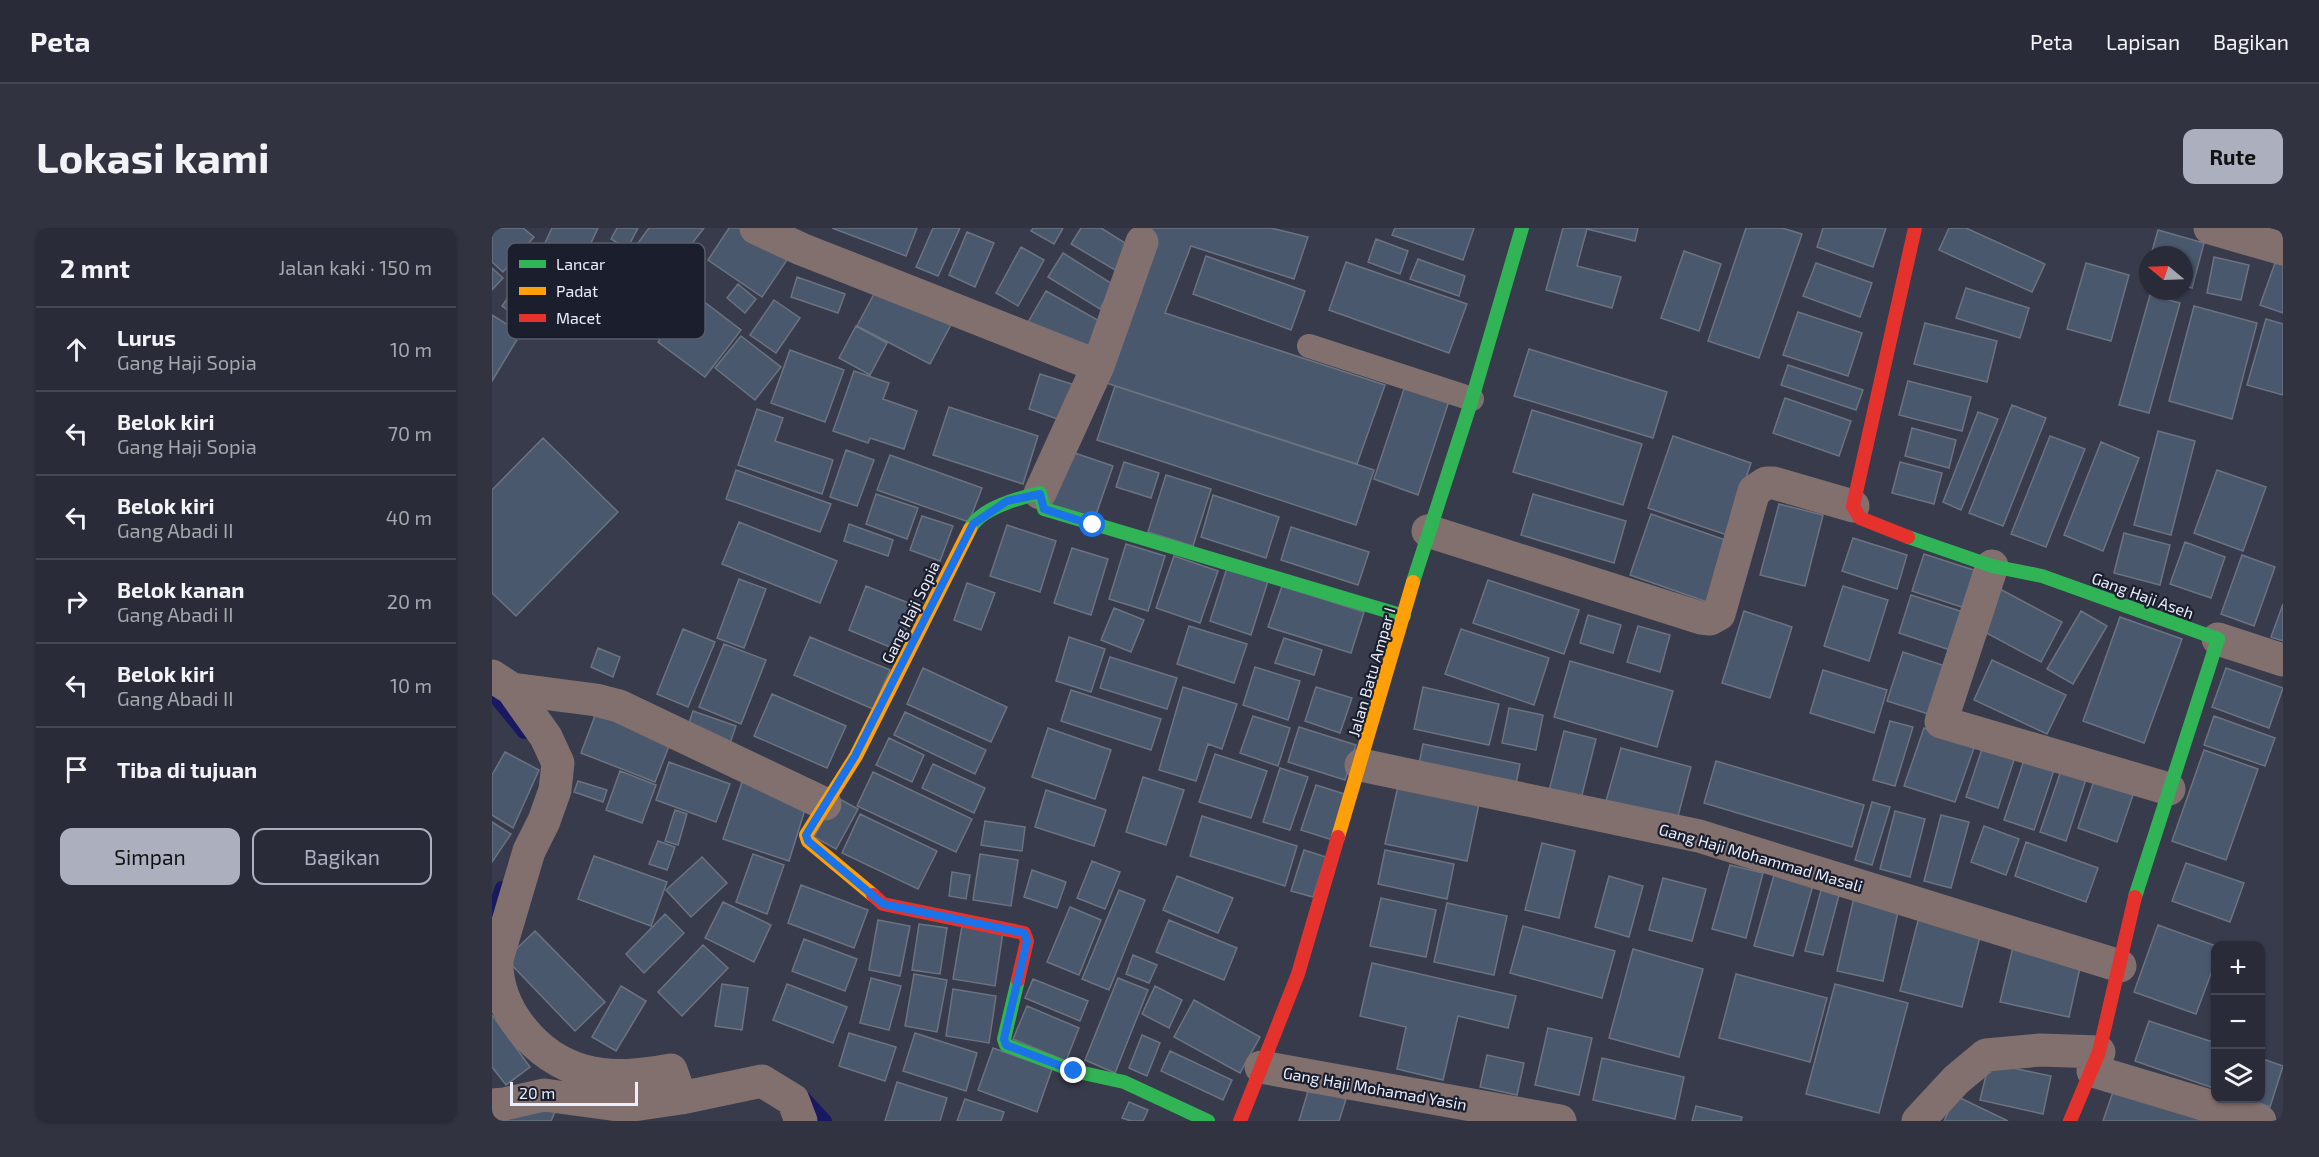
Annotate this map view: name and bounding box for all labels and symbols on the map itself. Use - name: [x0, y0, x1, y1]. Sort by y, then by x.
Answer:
- legend: [507, 243, 705, 339]
- north arrow: [2139, 246, 2193, 300]
- text: Lancar: [556, 254, 606, 273]
- text: Padat: [556, 281, 598, 300]
- text: Macet: [556, 308, 601, 327]
- route start: [1079, 511, 1105, 537]
- street label: Gang Haji Sopia: [877, 558, 944, 667]
- street label: Gang Haji Aseh: [2089, 568, 2197, 623]
- street label: Jalan Batu Ampar I: [1343, 605, 1399, 739]
- street label: Gang Haji Mohammad Masali: [1657, 819, 1865, 896]
- route end: [1060, 1057, 1086, 1083]
- street label: Gang Haji Mohamad Yasin: [1281, 1062, 1468, 1115]
- scale bar: [510, 1079, 638, 1106]

